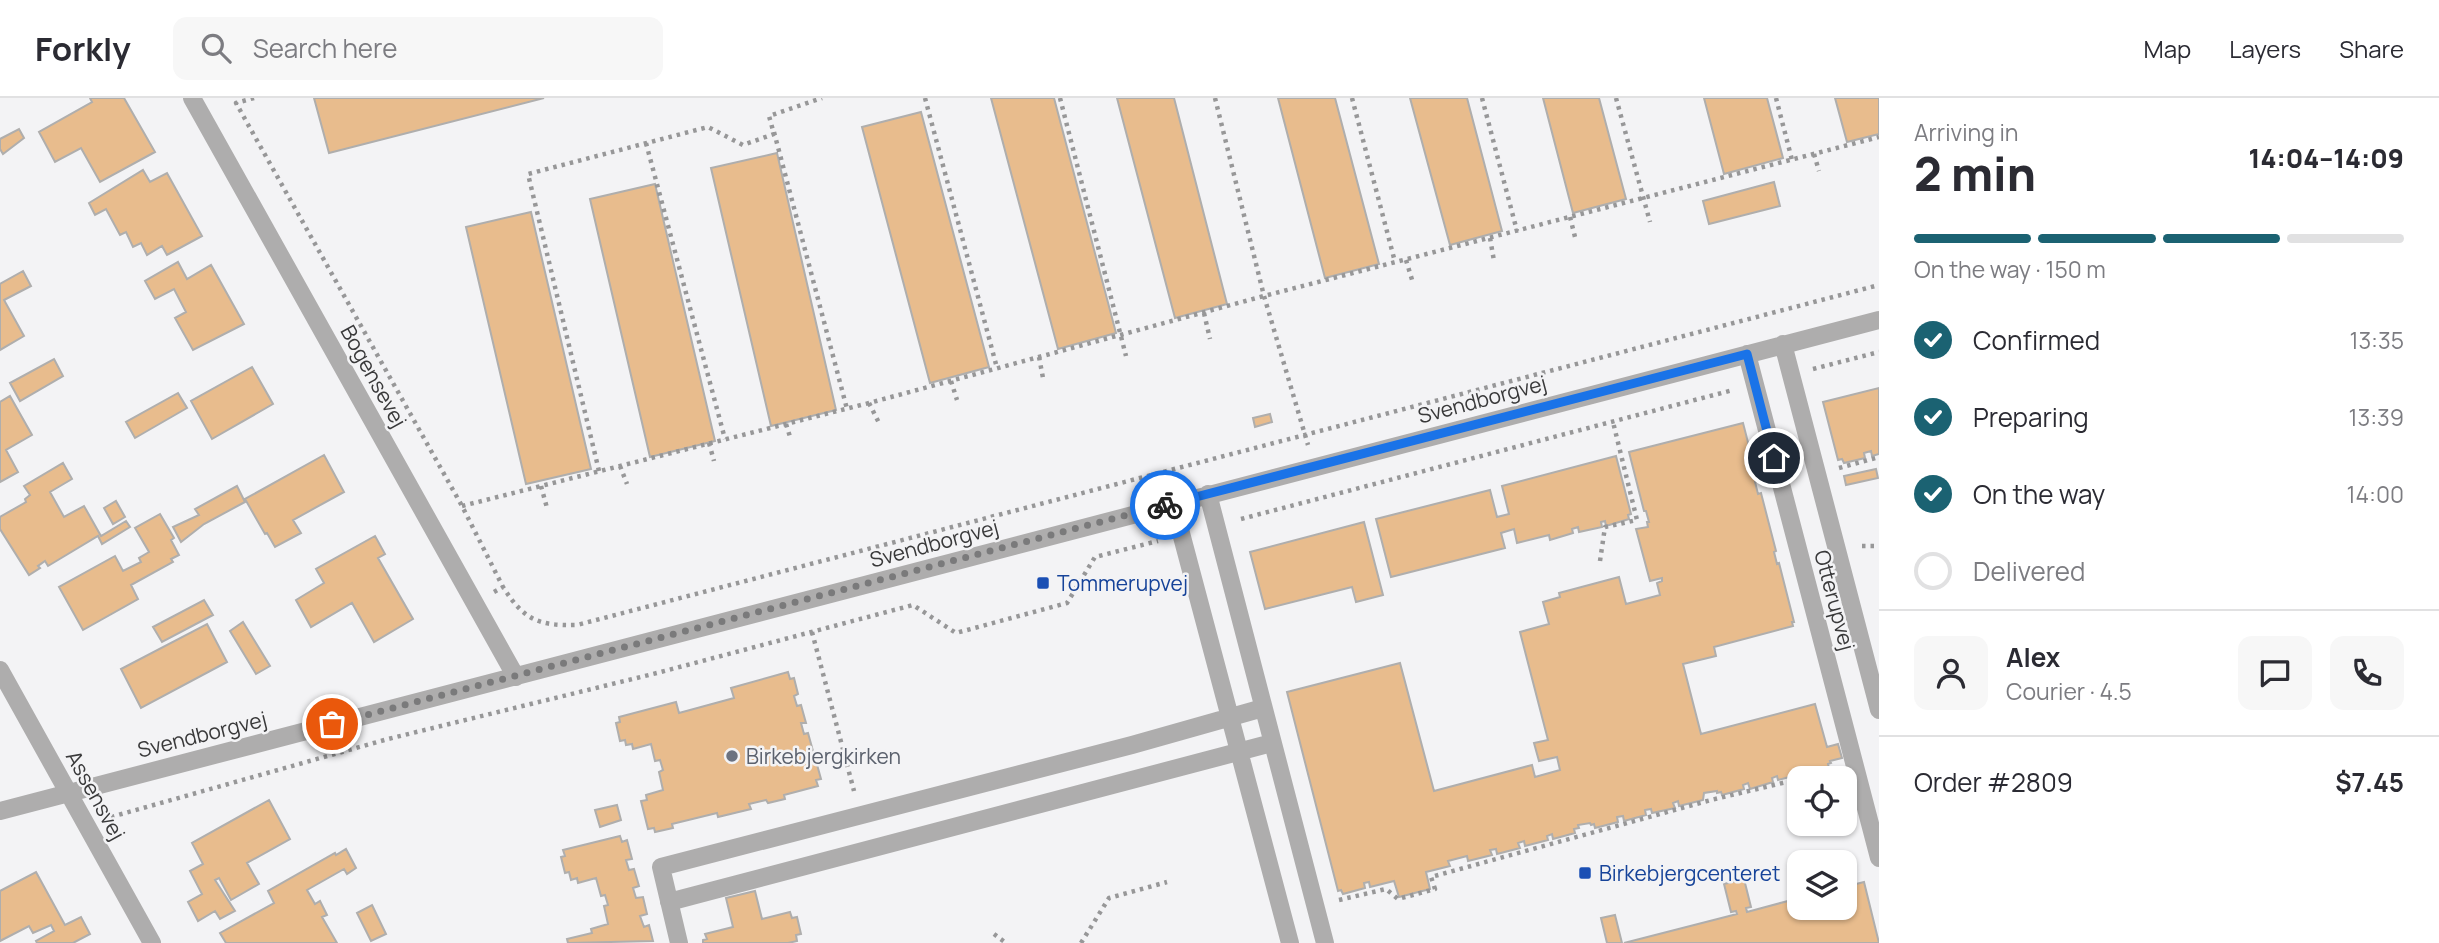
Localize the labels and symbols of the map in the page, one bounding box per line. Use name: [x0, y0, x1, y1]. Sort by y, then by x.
street label: Bogensevej: [334, 320, 414, 432]
street label: Svendborgvej: [1415, 368, 1549, 430]
pin: [1744, 428, 1804, 488]
courier: [1130, 470, 1200, 540]
street label: Svendborgvej: [867, 512, 1001, 574]
street label: Otterupvej: [1808, 547, 1862, 653]
place label: Tommerupvej: [1057, 569, 1188, 597]
marker: Tommerupvej: [1035, 575, 1051, 591]
pin: [302, 694, 362, 754]
street label: Svendborgvej: [134, 704, 270, 764]
place label: Birkebjergkirken: [746, 742, 901, 770]
street label: Assensvej: [60, 745, 132, 845]
marker: Birkebjergkirken: [724, 748, 740, 764]
place label: Birkebjergcenteret: [1599, 859, 1780, 887]
marker: Birkebjergcenteret: [1577, 865, 1593, 881]

